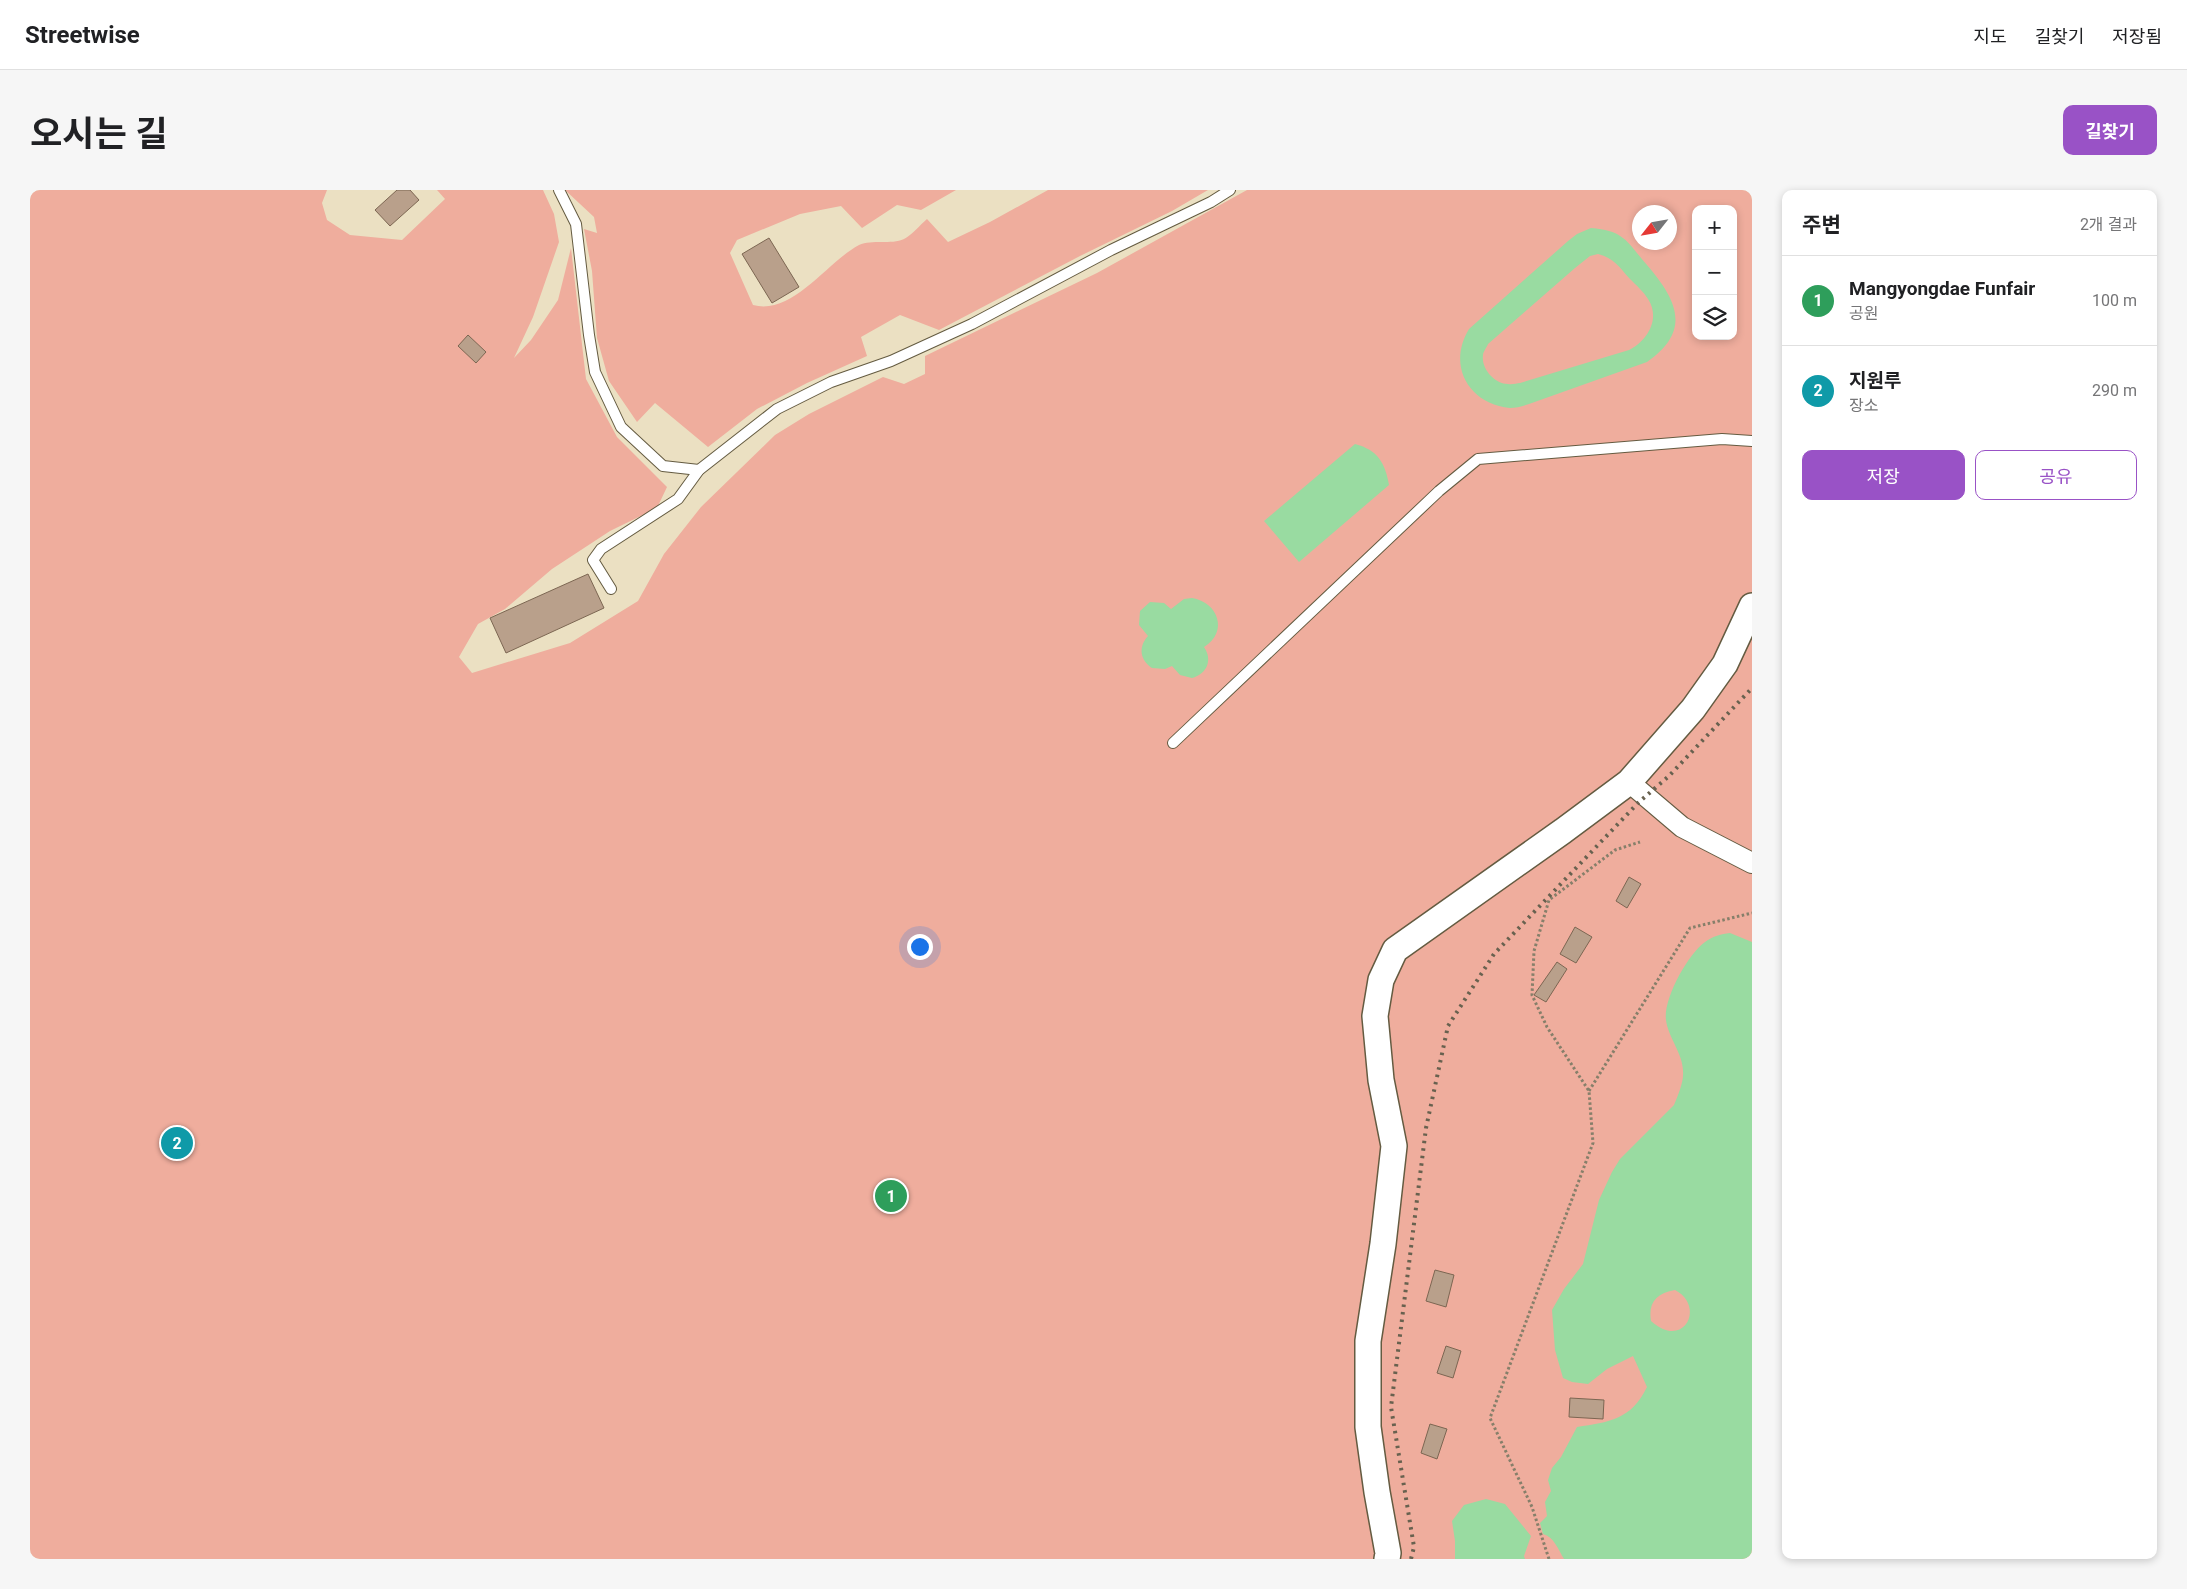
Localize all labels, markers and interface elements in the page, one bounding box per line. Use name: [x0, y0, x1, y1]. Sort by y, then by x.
text: Streetwise: [25, 21, 140, 49]
text: 지도: [1974, 26, 2007, 47]
text: 길찾기: [2035, 26, 2084, 47]
text: 저장됨: [2112, 26, 2162, 47]
button: 길찾기: [2063, 105, 2157, 155]
text: 오시는 길: [30, 114, 168, 155]
north arrow: [1632, 205, 1677, 250]
map controls: [1692, 205, 1737, 340]
button: +: [1692, 205, 1737, 250]
text: 주변: [1802, 213, 1841, 237]
text: 2개 결과: [2080, 215, 2137, 234]
button: −: [1692, 250, 1737, 295]
text: Mangyongdae Funfair: [1849, 277, 2035, 300]
text: 1: [1813, 291, 1823, 310]
text: 100 m: [2092, 291, 2137, 310]
button: layers: [1692, 295, 1737, 340]
text: 공원: [1849, 304, 1878, 323]
text: 지원루: [1849, 369, 1901, 392]
text: 2: [1813, 381, 1823, 400]
text: 290 m: [2092, 381, 2137, 400]
text: 장소: [1849, 396, 1878, 415]
button: 저장: [1802, 450, 1965, 500]
button: 공유: [1975, 450, 2137, 500]
your location: [907, 934, 933, 960]
pin: 2: [161, 1124, 193, 1162]
pin: 1: [875, 1177, 907, 1215]

